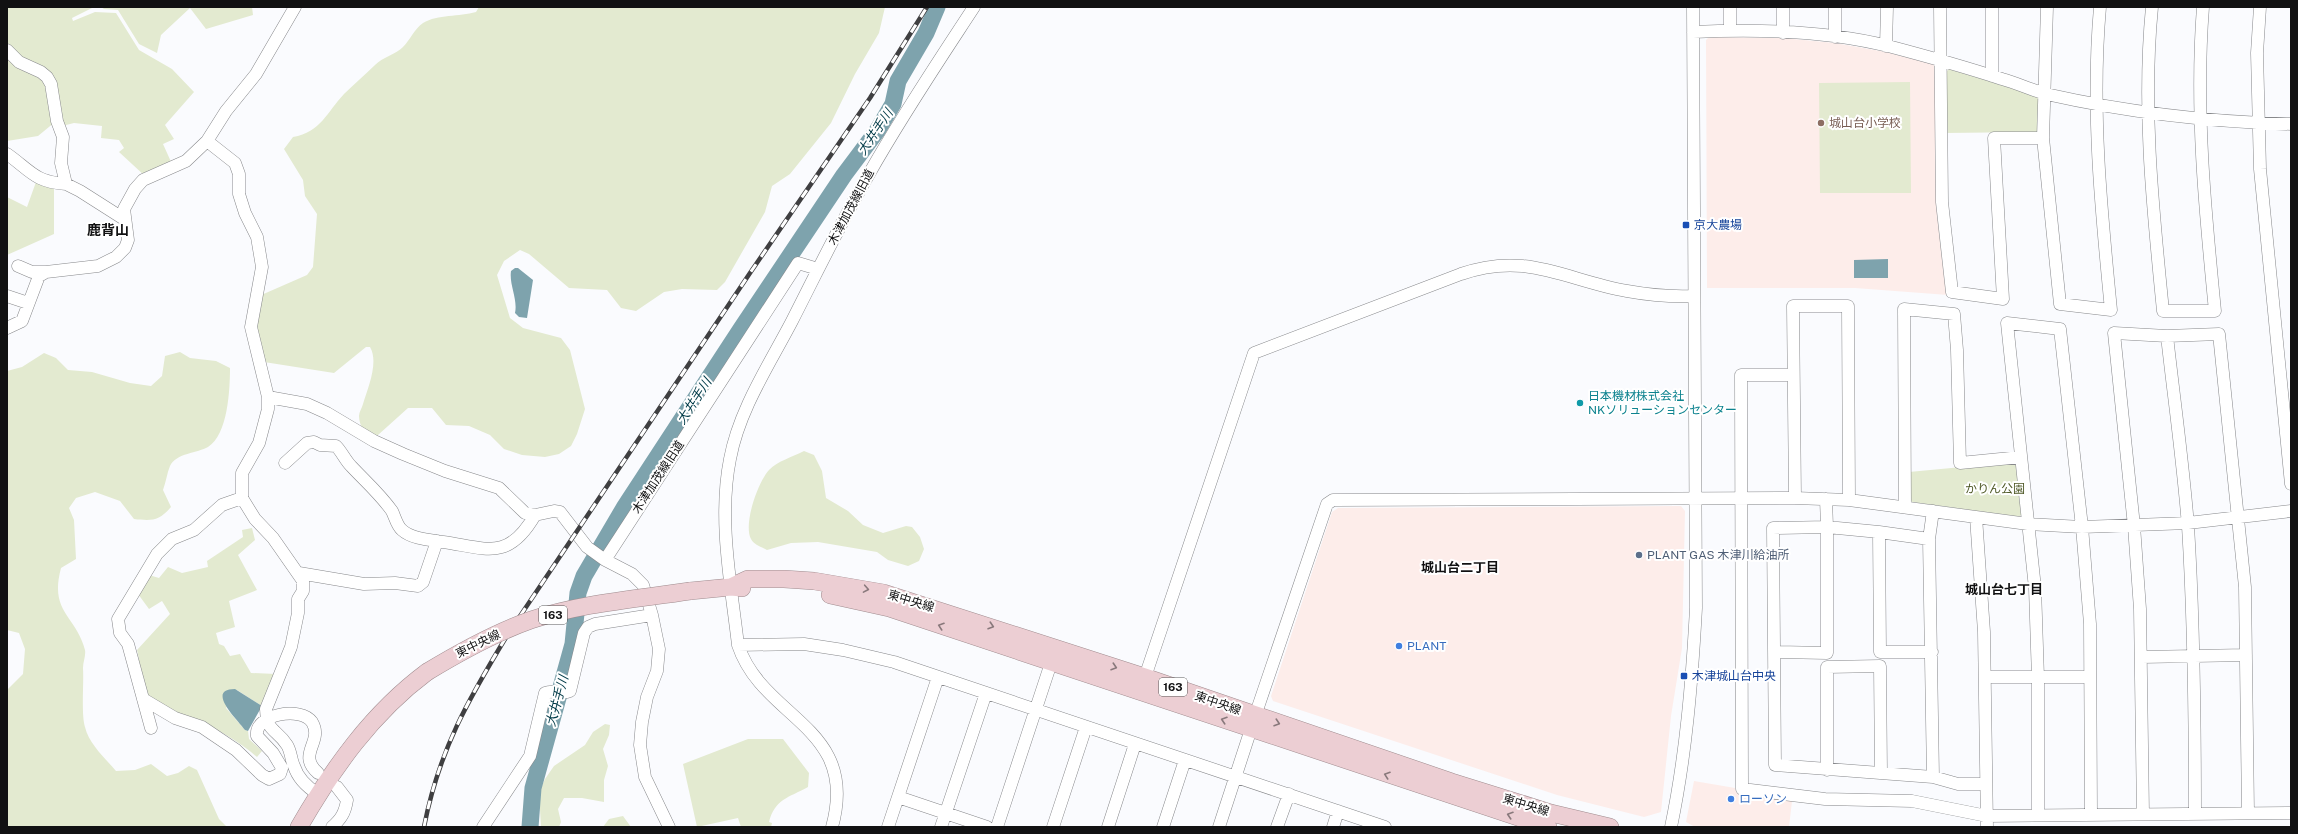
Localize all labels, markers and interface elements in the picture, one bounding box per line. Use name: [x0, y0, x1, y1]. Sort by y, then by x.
water label: 大井手川: [854, 105, 897, 158]
place label: 城山台小学校: [1829, 116, 1901, 130]
marker: 城山台小学校: [1816, 118, 1826, 128]
street label: 木津加茂線旧道: [825, 167, 877, 247]
place label: 京大農場: [1694, 218, 1742, 232]
marker: 京大農場: [1681, 220, 1691, 230]
district label: 鹿背山: [87, 222, 129, 238]
water label: 大井手川: [674, 373, 716, 427]
place label: 日本機材株式会社 NKソリューションセンター: [1588, 389, 1737, 417]
marker: 日本機材株式会社 NKソリューションセンター: [1575, 398, 1585, 408]
street label: 木津加茂線旧道: [629, 438, 687, 516]
park label: かりん公園: [1965, 482, 2025, 496]
place label: PLANT GAS 木津川給油所: [1647, 548, 1790, 562]
marker: PLANT GAS 木津川給油所: [1634, 550, 1644, 560]
district label: 城山台二丁目: [1421, 560, 1499, 575]
district label: 城山台七丁目: [1965, 582, 2043, 597]
one-way arrow: [863, 585, 869, 593]
street label: 東中央線: [886, 587, 936, 615]
road number: 163: [539, 606, 567, 624]
one-way arrow: [938, 622, 945, 630]
one-way arrow: [987, 622, 994, 630]
street label: 東中央線: [453, 627, 503, 661]
place label: PLANT: [1407, 639, 1446, 653]
marker: PLANT: [1394, 641, 1404, 651]
one-way arrow: [1110, 662, 1117, 671]
place label: 木津城山台中央: [1692, 669, 1776, 683]
marker: 木津城山台中央: [1679, 671, 1689, 681]
water label: 大井手川: [543, 672, 571, 728]
road number: 163: [1159, 678, 1187, 696]
street label: 東中央線: [1193, 689, 1243, 717]
one-way arrow: [1221, 716, 1228, 725]
one-way arrow: [1273, 718, 1280, 726]
one-way arrow: [1384, 771, 1391, 780]
street label: 東中央線: [1501, 791, 1551, 819]
place label: ローソン: [1739, 792, 1787, 806]
marker: ローソン: [1726, 794, 1736, 804]
one-way arrow: [1507, 812, 1514, 820]

